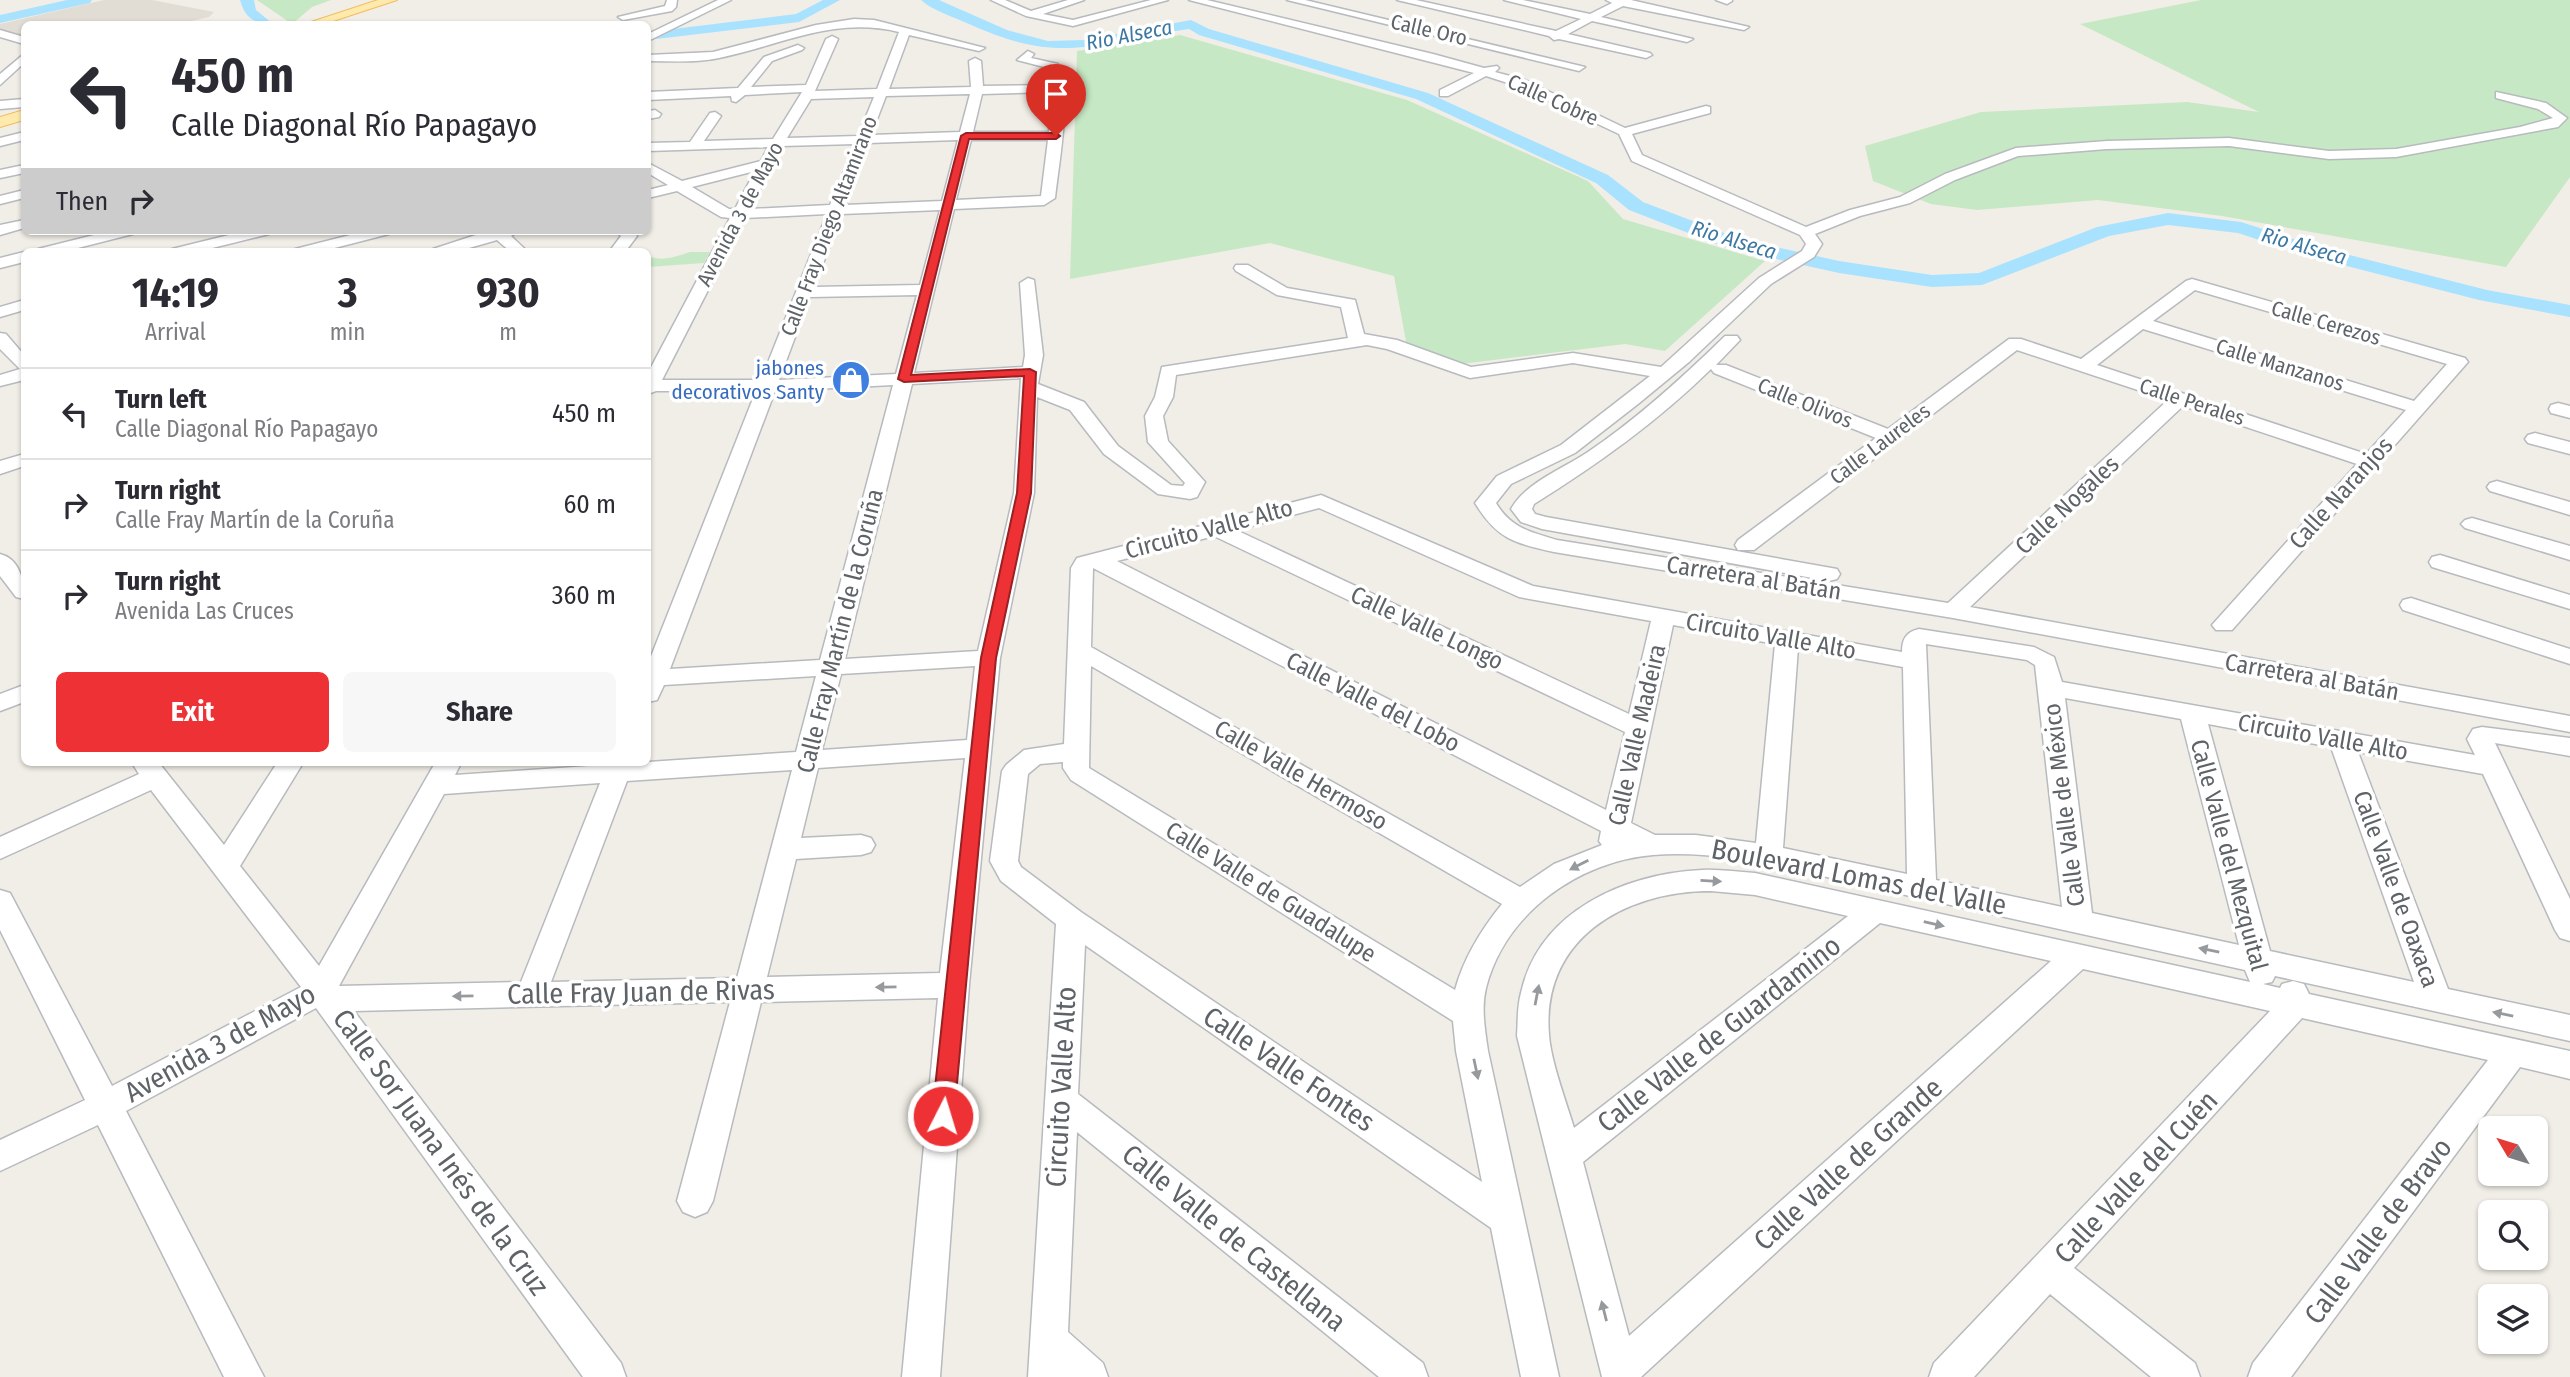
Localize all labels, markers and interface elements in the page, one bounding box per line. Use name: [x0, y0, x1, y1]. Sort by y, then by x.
street label: Calle Oro: [1388, 9, 1470, 51]
water label: Rio Alseca: [1084, 14, 1174, 56]
text: 450 m: [171, 46, 294, 105]
icon: left: [56, 49, 147, 140]
pin: [1026, 64, 1086, 136]
street label: Calle Cobre: [1504, 69, 1602, 131]
icon: arrive: [1037, 75, 1075, 113]
text: Calle Diagonal Río Papagayo: [171, 106, 537, 144]
street label: Calle Fray Diego Altamirano: [775, 112, 883, 340]
street label: Avenida 3 de Mayo: [691, 137, 789, 291]
icon: right: [122, 182, 160, 220]
text: Then: [56, 186, 108, 217]
water label: Rio Alseca: [1689, 215, 1779, 265]
water label: Rio Alseca: [2259, 221, 2349, 271]
text: 14:19: [132, 268, 219, 318]
text: 3: [338, 268, 358, 318]
text: 930: [476, 268, 540, 318]
street label: Calle Cerezos: [2268, 295, 2384, 351]
text: Arrival: [145, 318, 206, 346]
text: min: [330, 318, 365, 346]
text: m: [499, 318, 517, 346]
street label: Calle Manzanos: [2213, 333, 2347, 397]
place label: jabones decorativos Santy: [671, 355, 825, 405]
shop icon: jabones decorativos Santy: [830, 359, 872, 401]
street label: Calle Olivos: [1754, 372, 1856, 434]
street label: Calle Perales: [2136, 373, 2248, 431]
text: Turn left: [115, 384, 207, 415]
icon: left: [56, 395, 94, 433]
text: 450 m: [552, 398, 616, 429]
street label: Calle Laureles: [1825, 398, 1935, 490]
text: Calle Diagonal Río Papagayo: [115, 415, 378, 443]
street label: Calle Naranjos: [2283, 431, 2399, 555]
street label: Calle Nogales: [2009, 450, 2125, 560]
text: Turn right: [115, 475, 221, 506]
icon: right: [56, 486, 94, 524]
street label: Calle Fray Martín de la Coruña: [791, 486, 889, 776]
text: 60 m: [563, 489, 616, 520]
street label: Circuito Valle Alto: [1122, 493, 1296, 565]
text: Calle Fray Martín de la Coruña: [115, 506, 394, 534]
street label: Carretera al Batán: [1665, 550, 1843, 606]
text: Turn right: [115, 566, 221, 597]
icon: right: [56, 577, 94, 615]
text: 360 m: [552, 580, 616, 611]
street label: Calle Valle Longo: [1346, 580, 1508, 676]
text: Avenida Las Cruces: [115, 597, 294, 625]
street label: Circuito Valle Alto: [1684, 607, 1858, 665]
street label: Calle Valle Madeira: [1603, 642, 1671, 828]
street label: Calle Valle del Lobo: [1281, 646, 1465, 758]
street label: Carretera al Batán: [2223, 648, 2401, 706]
button: Exit: [56, 672, 329, 752]
button: Share: [343, 672, 616, 752]
street label: Calle Valle de México: [2038, 702, 2090, 908]
street label: Circuito Valle Alto: [2236, 708, 2410, 766]
street label: Calle Valle Hermoso: [1210, 714, 1392, 836]
street label: Calle Valle del Mezquital: [2185, 736, 2273, 974]
street label: Calle Valle de Oaxaca: [2347, 787, 2445, 991]
street label: Calle Valle de Guadalupe: [1161, 816, 1381, 968]
street label: Boulevard Lomas del Valle: [1709, 832, 2009, 922]
one-way arrow: [1569, 859, 1589, 870]
one-way arrow: [1700, 876, 1722, 887]
one-way arrow: [1923, 919, 1945, 930]
street label: Calle Valle de Guardamino: [1591, 929, 1847, 1139]
one-way arrow: [2198, 944, 2220, 955]
street label: Calle Fray Juan de Rivas: [507, 973, 775, 1011]
street label: Avenida 3 de Mayo: [119, 977, 321, 1109]
one-way arrow: [875, 981, 897, 993]
one-way arrow: [1532, 984, 1543, 1006]
street label: Circuito Valle Alto: [1039, 986, 1083, 1188]
one-way arrow: [452, 991, 474, 1002]
street label: Calle Valle Fontes: [1197, 1000, 1381, 1138]
street label: Calle Sor Juana Inés de la Cruz: [326, 1003, 556, 1301]
one-way arrow: [2492, 1008, 2514, 1019]
one-way arrow: [1470, 1058, 1481, 1080]
street label: Calle Valle de Grande: [1747, 1071, 1949, 1257]
position arrow: [906, 1079, 980, 1153]
street label: Calle Valle del Cuén: [2048, 1084, 2224, 1270]
north arrow: [2478, 1116, 2548, 1186]
map controls: [2478, 1116, 2548, 1354]
street label: Calle Valle de Bravo: [2297, 1132, 2459, 1330]
street label: Calle Valle de Castellana: [1115, 1138, 1353, 1338]
button: search: [2478, 1200, 2548, 1270]
button: layers: [2478, 1284, 2548, 1354]
one-way arrow: [1598, 1300, 1609, 1322]

